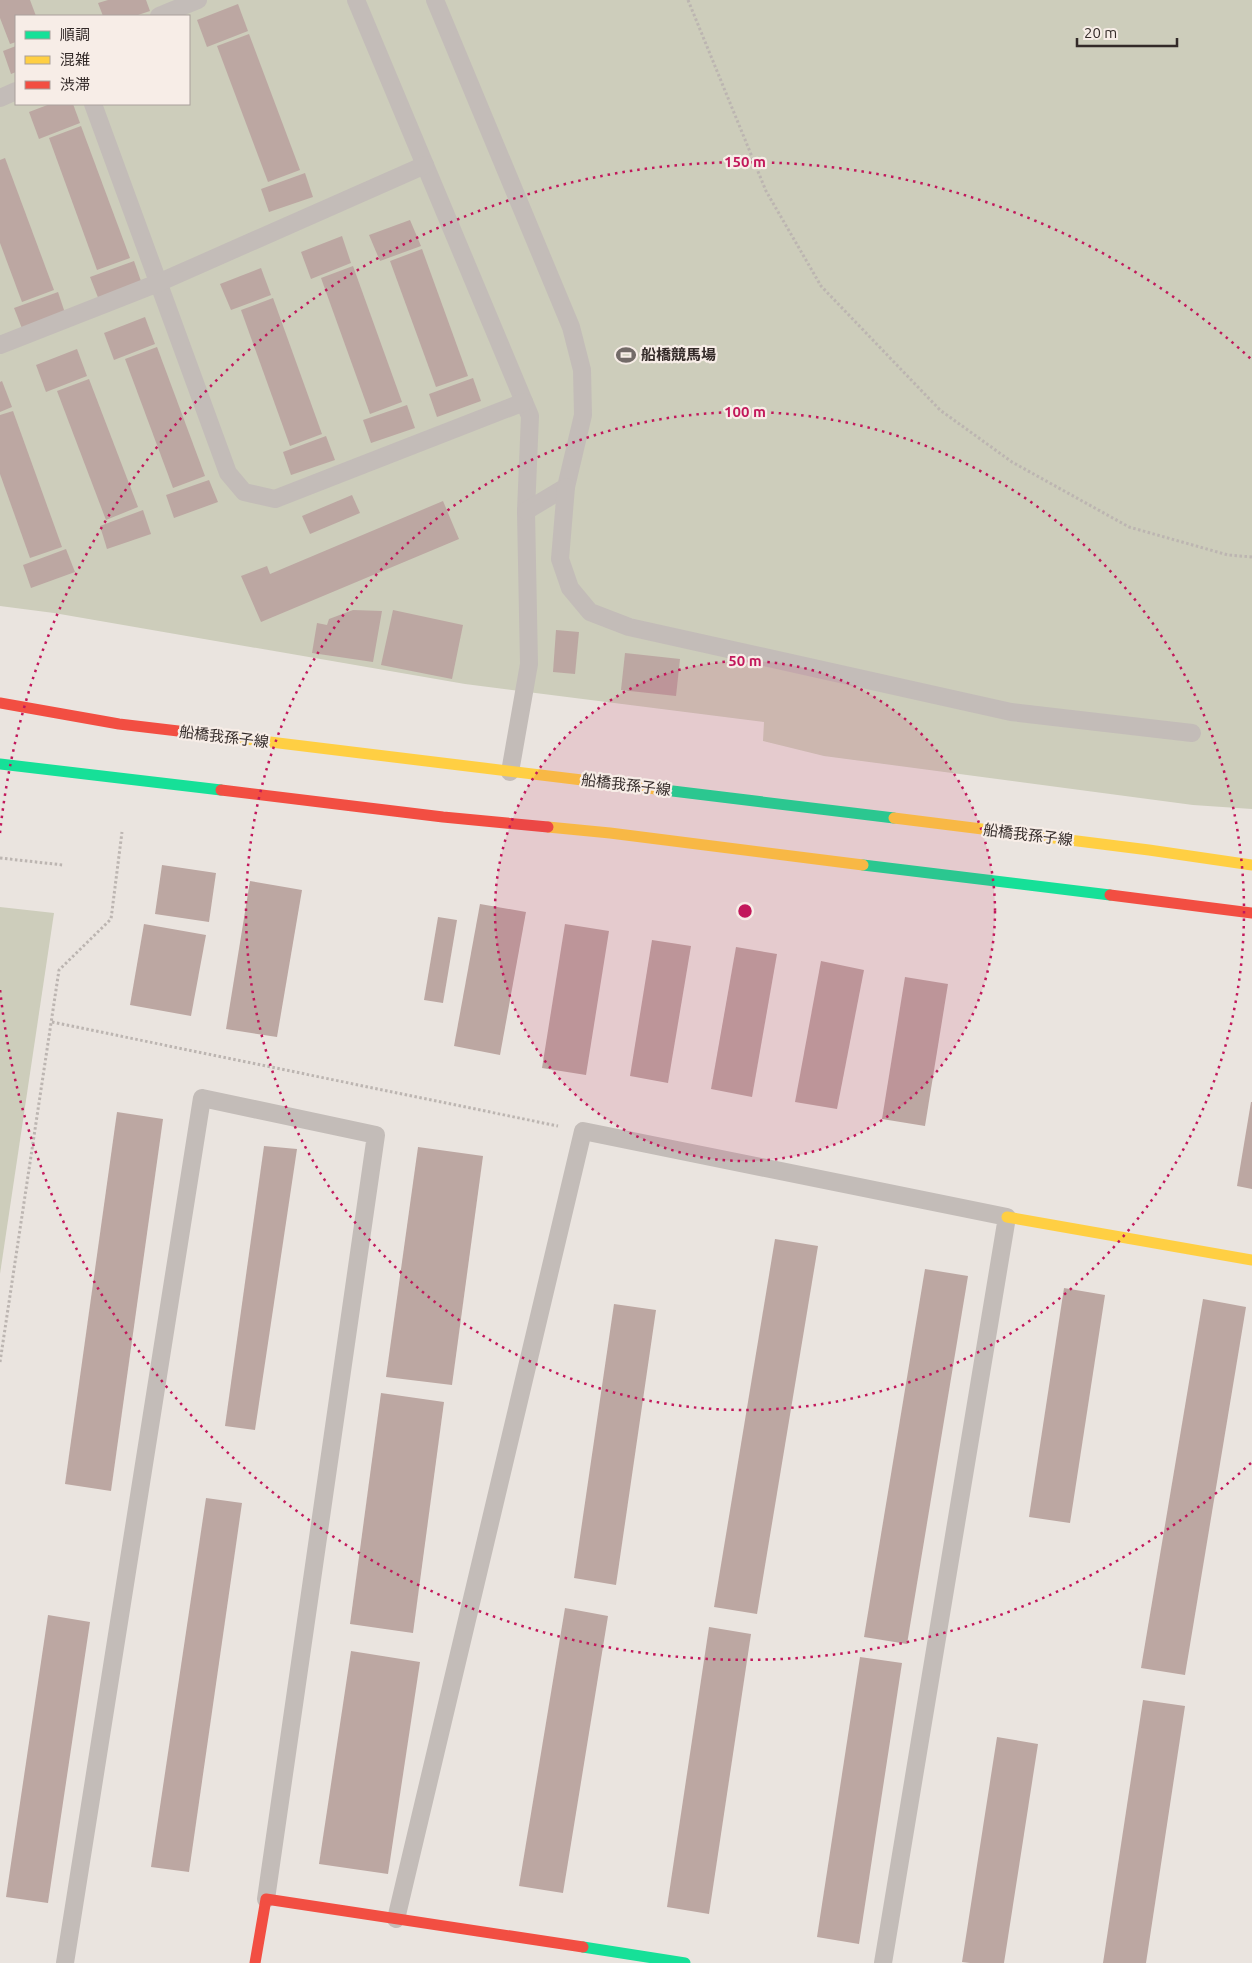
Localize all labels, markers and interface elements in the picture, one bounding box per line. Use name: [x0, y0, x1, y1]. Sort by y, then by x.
legend: [15, 15, 190, 105]
scale bar: [1077, 15, 1177, 47]
text: 20 m: [1084, 24, 1117, 41]
text: 順調: [60, 26, 90, 43]
text: 混雑: [60, 51, 90, 68]
text: 渋滞: [60, 76, 90, 93]
text: 150 m: [724, 153, 766, 170]
sports icon: 船橋競馬場: [615, 344, 637, 366]
place label: 船橋競馬場: [641, 346, 716, 363]
text: 100 m: [724, 403, 766, 420]
text: 50 m: [728, 652, 762, 669]
street label: 船橋我孫子線: [178, 723, 270, 750]
street label: 船橋我孫子線: [580, 771, 672, 798]
street label: 船橋我孫子線: [982, 821, 1074, 848]
centre of rings: [736, 902, 754, 920]

